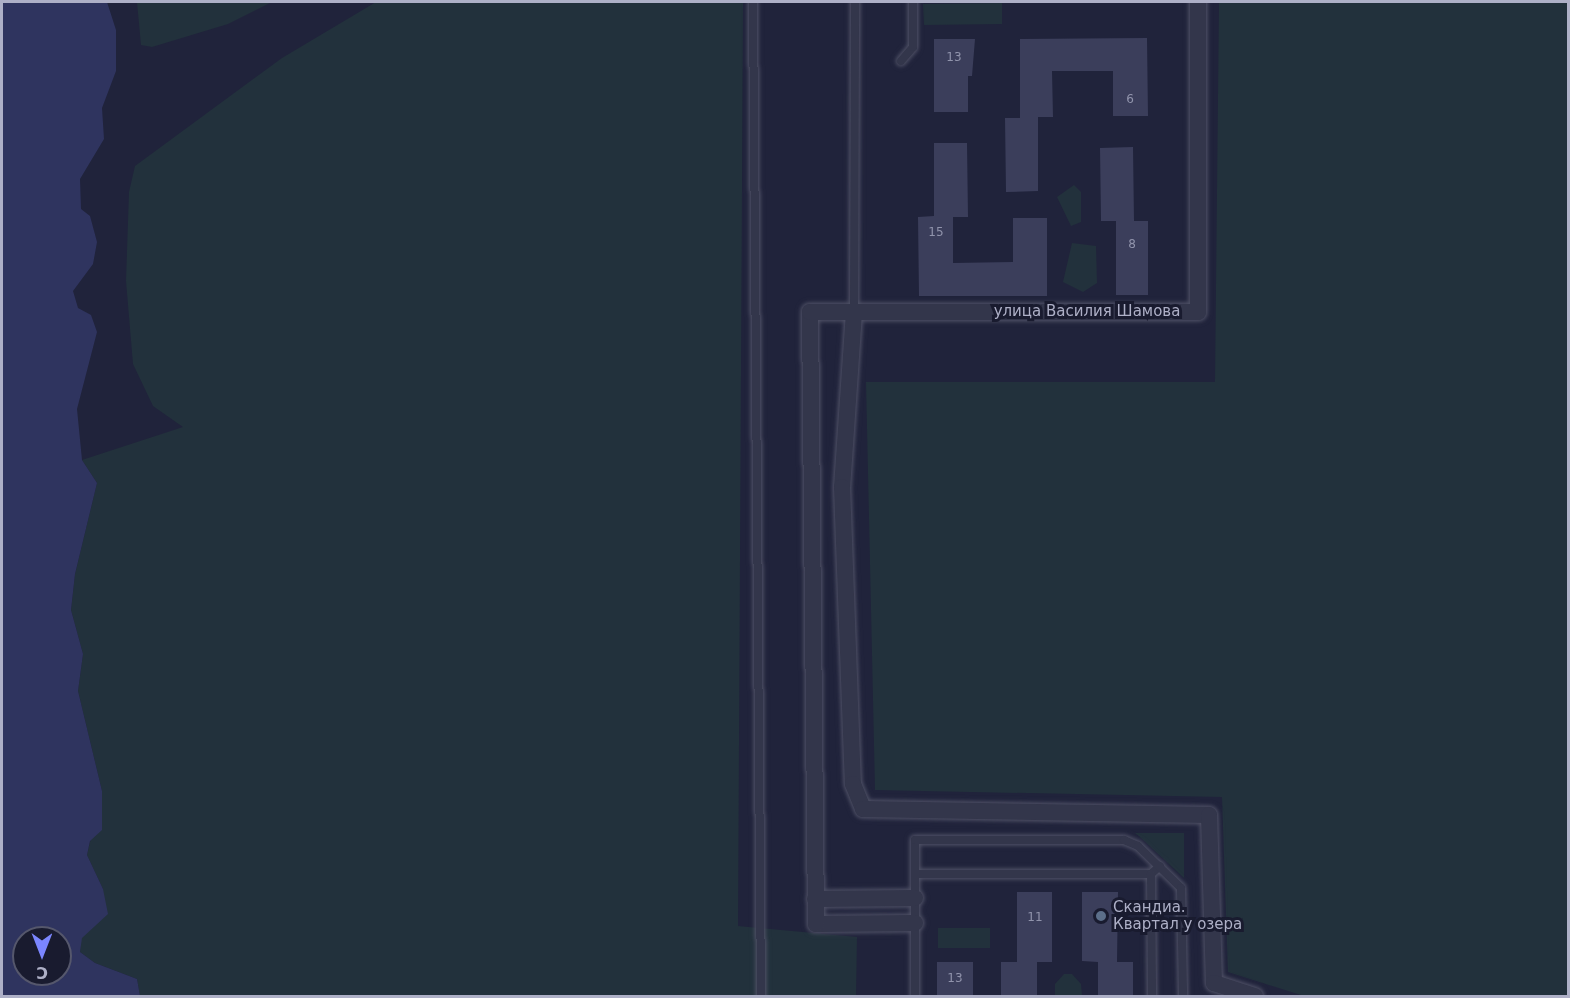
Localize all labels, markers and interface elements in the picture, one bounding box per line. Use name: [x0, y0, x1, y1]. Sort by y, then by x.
house number: 13: [946, 51, 962, 65]
house number: 6: [1126, 93, 1134, 107]
house number: 15: [928, 226, 944, 240]
house number: 8: [1128, 238, 1136, 252]
street label: улица Василия Шамова: [994, 303, 1180, 321]
place label: Скандиа. Квартал у озера: [1113, 898, 1242, 933]
marker: Скандиа. Квартал у озера: [1094, 909, 1108, 923]
house number: 11: [1027, 911, 1043, 925]
north arrow: [12, 926, 72, 986]
text: С: [36, 963, 48, 982]
house number: 13: [947, 972, 963, 986]

